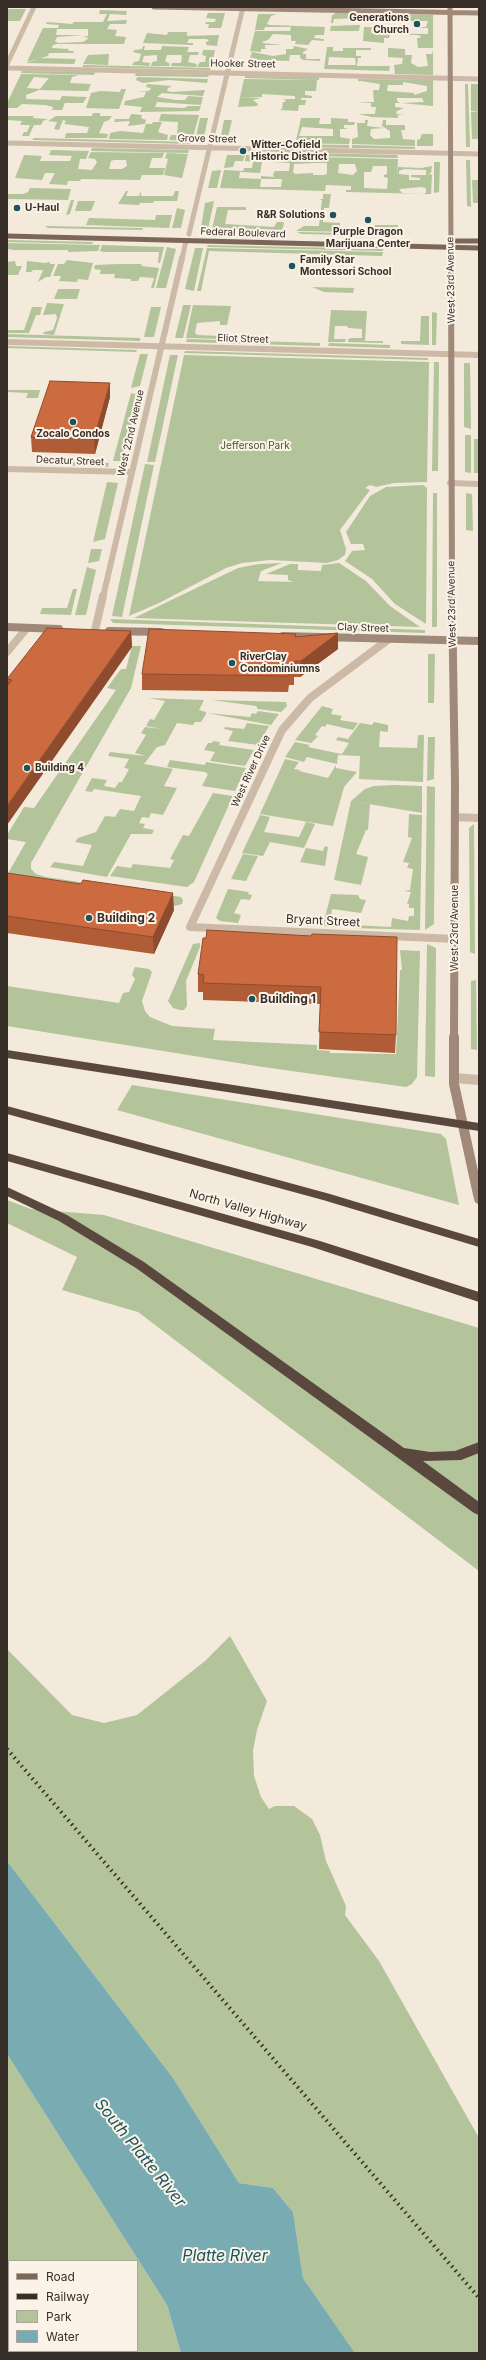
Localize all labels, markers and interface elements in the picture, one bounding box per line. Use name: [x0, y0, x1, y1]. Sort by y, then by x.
place label: Generations Church: [349, 12, 409, 36]
marker: Generations Church: [412, 19, 422, 29]
street label: Hooker Street: [210, 57, 276, 71]
street label: Grove Street: [177, 132, 237, 146]
place label: Witter-Cofield Historic District: [251, 139, 327, 162]
marker: Witter-Cofield Historic District: [238, 146, 248, 156]
place label: U-Haul: [25, 202, 59, 214]
marker: U-Haul: [12, 203, 22, 213]
place label: R&R Solutions: [257, 209, 325, 221]
marker: R&R Solutions: [328, 210, 338, 220]
marker: Purple Dragon Marijuana Center: [363, 215, 373, 225]
street label: Federal Boulevard: [200, 226, 286, 240]
place label: Purple Dragon Marijuana Center: [326, 226, 410, 250]
street label: West 23rd Avenue: [444, 237, 458, 323]
place label: Family Star Montessori School: [300, 254, 391, 278]
marker: Family Star Montessori School: [287, 261, 297, 271]
street label: Eliot Street: [217, 332, 269, 346]
street label: West 22nd Avenue: [115, 388, 147, 478]
marker: Zocalo Condos: [68, 417, 78, 427]
place label: Zocalo Condos: [36, 428, 110, 440]
park label: Jefferson Park: [220, 440, 290, 452]
street label: Decatur Street: [36, 454, 104, 468]
street label: West 23rd Avenue: [445, 561, 459, 647]
street label: Clay Street: [337, 621, 389, 635]
place label: RiverClay Condominiumns: [240, 651, 320, 674]
marker: RiverClay Condominiumns: [227, 658, 237, 668]
street label: West River Drive: [229, 733, 273, 809]
place label: Building 4: [35, 762, 84, 774]
marker: Building 4: [22, 763, 32, 773]
street label: West 23rd Avenue: [449, 885, 461, 971]
place label: Building 2: [97, 911, 155, 925]
street label: Bryant Street: [286, 912, 360, 930]
marker: Building 2: [84, 913, 94, 923]
place label: Building 1: [260, 992, 316, 1006]
marker: Building 1: [247, 994, 257, 1004]
street label: North Valley Highway: [187, 1186, 309, 1234]
water label: South Platte River: [90, 2095, 190, 2211]
water label: Platte River: [182, 2246, 268, 2266]
legend: [8, 2260, 138, 2352]
text: Road: [46, 2269, 75, 2284]
text: Railway: [46, 2289, 89, 2304]
text: Park: [46, 2309, 72, 2324]
text: Water: [46, 2329, 79, 2344]

